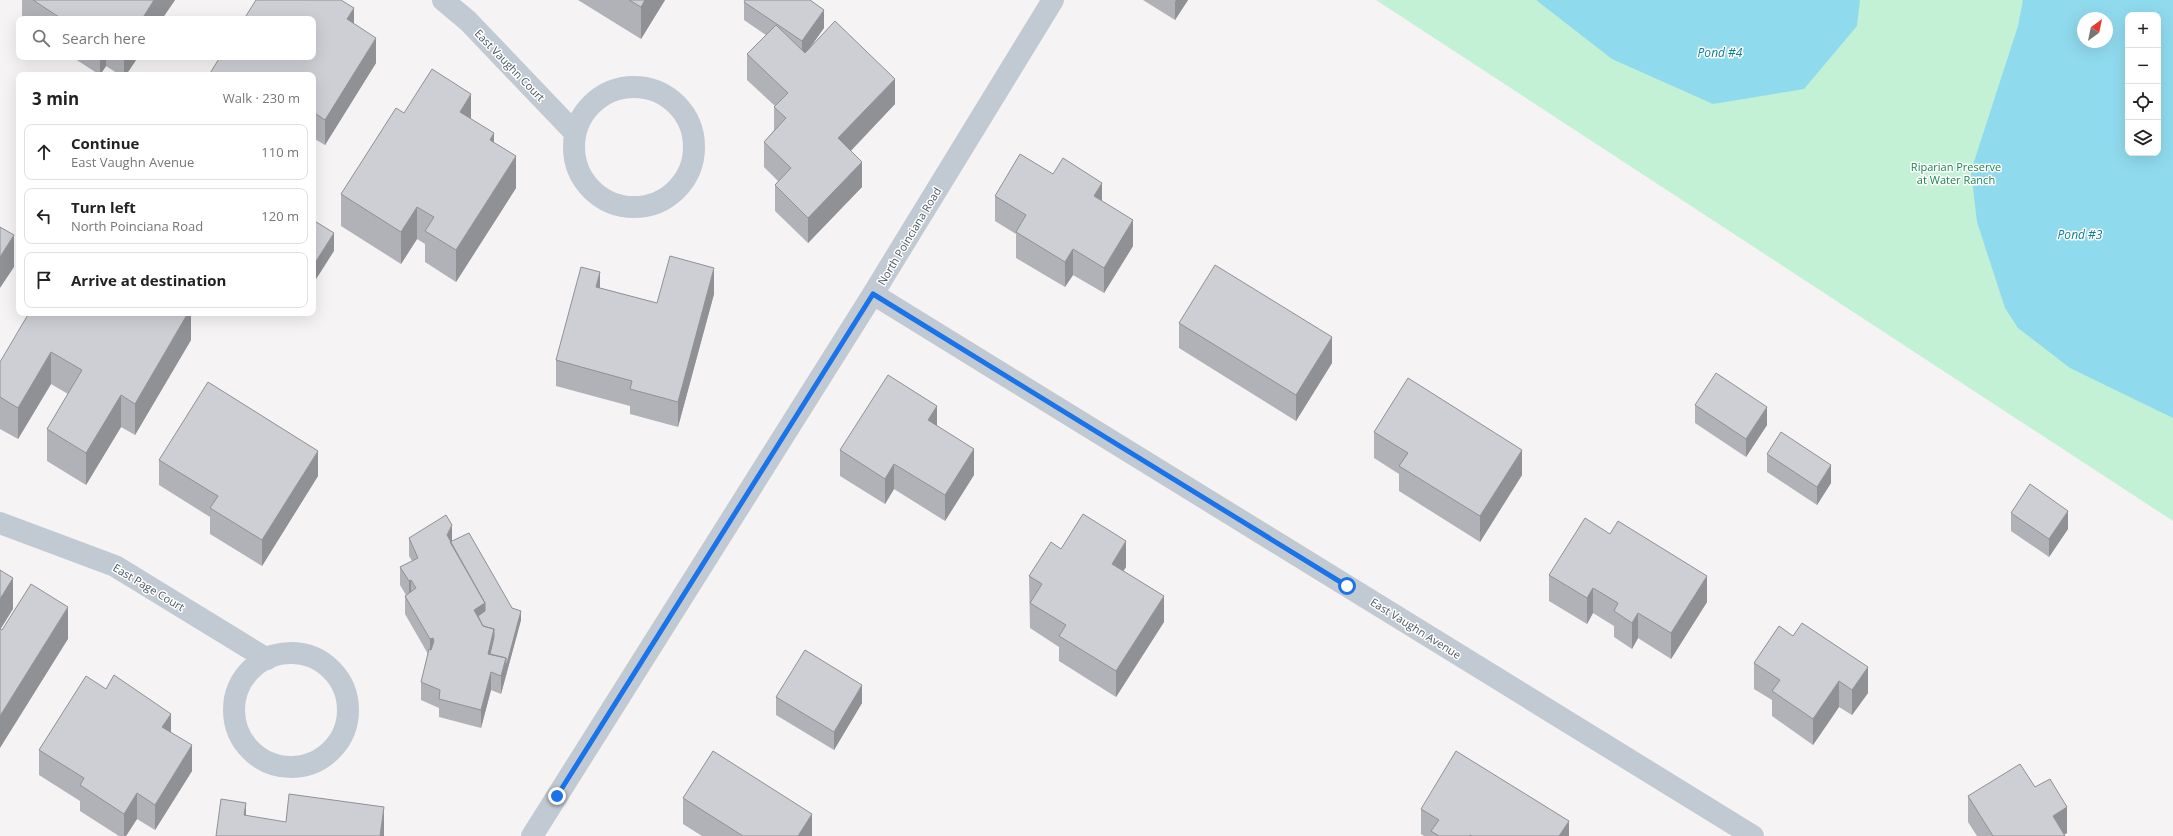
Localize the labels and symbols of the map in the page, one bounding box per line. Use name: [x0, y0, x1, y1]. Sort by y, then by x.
north arrow: [2077, 12, 2113, 48]
street label: East Vaughn Court: [472, 26, 548, 104]
water label: Pond #4: [1698, 44, 1743, 61]
park label: Riparian Preserve at Water Ranch: [1911, 159, 2001, 187]
street label: North Poinciana Road: [874, 184, 944, 288]
water label: Pond #3: [2058, 226, 2103, 243]
street label: East Page Court: [111, 560, 188, 614]
route start: [1338, 577, 1356, 595]
street label: East Vaughn Avenue: [1368, 594, 1464, 662]
route end: [548, 787, 566, 805]

